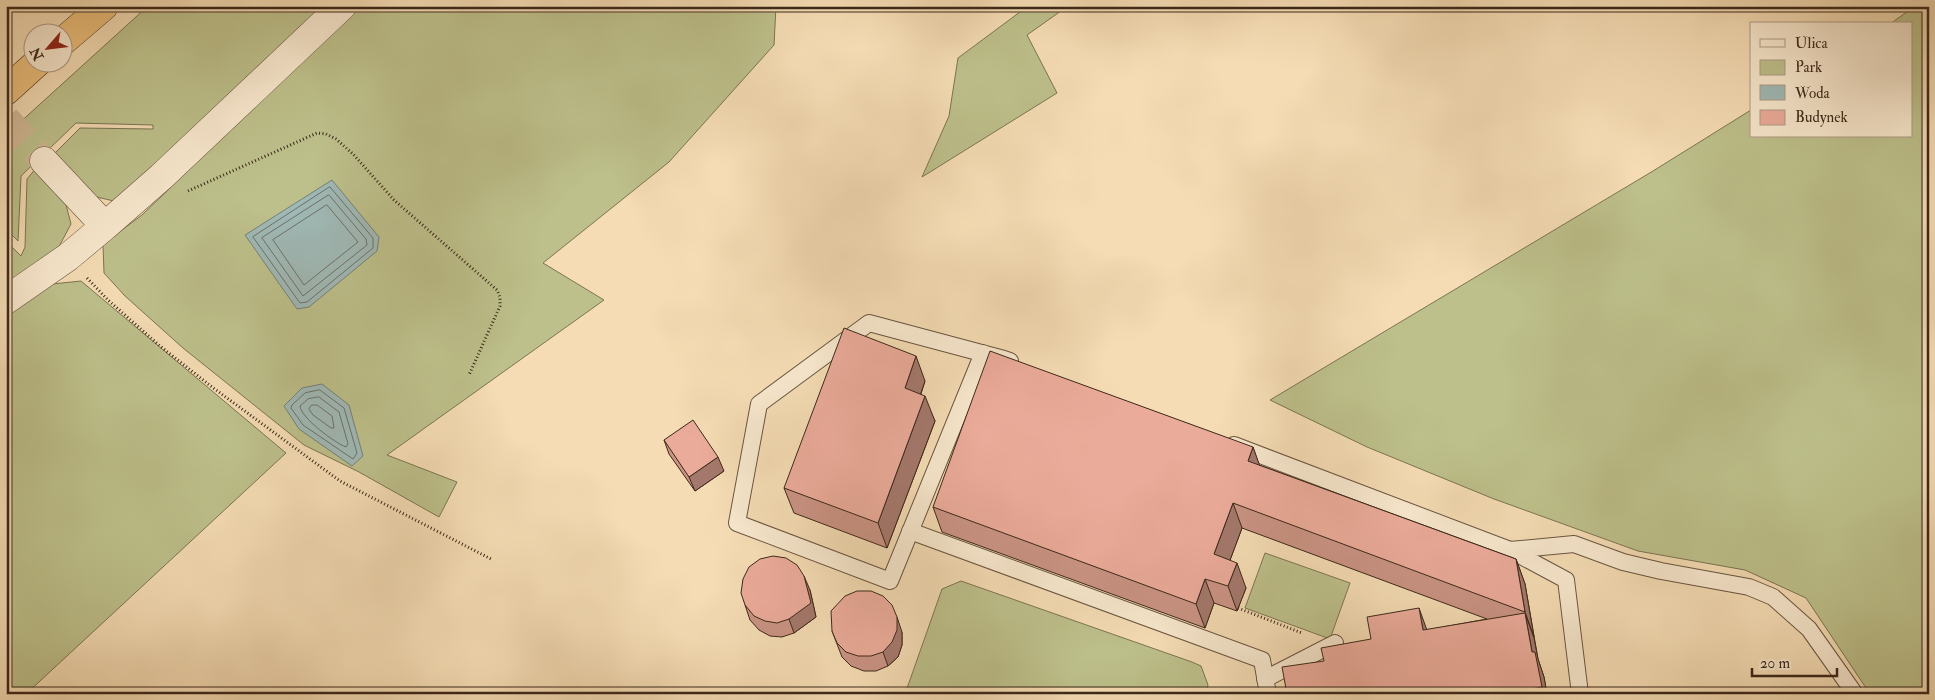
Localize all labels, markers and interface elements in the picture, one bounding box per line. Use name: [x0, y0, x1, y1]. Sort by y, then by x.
north arrow: [22, 22, 72, 72]
legend: [1750, 22, 1912, 138]
text: Ulica: [1795, 34, 1828, 53]
text: N: [26, 44, 48, 64]
text: Park: [1795, 58, 1822, 77]
text: Woda: [1794, 84, 1831, 103]
text: Budynek: [1795, 108, 1848, 127]
scale bar: [1752, 645, 1838, 677]
text: 20 m: [1760, 654, 1790, 673]

